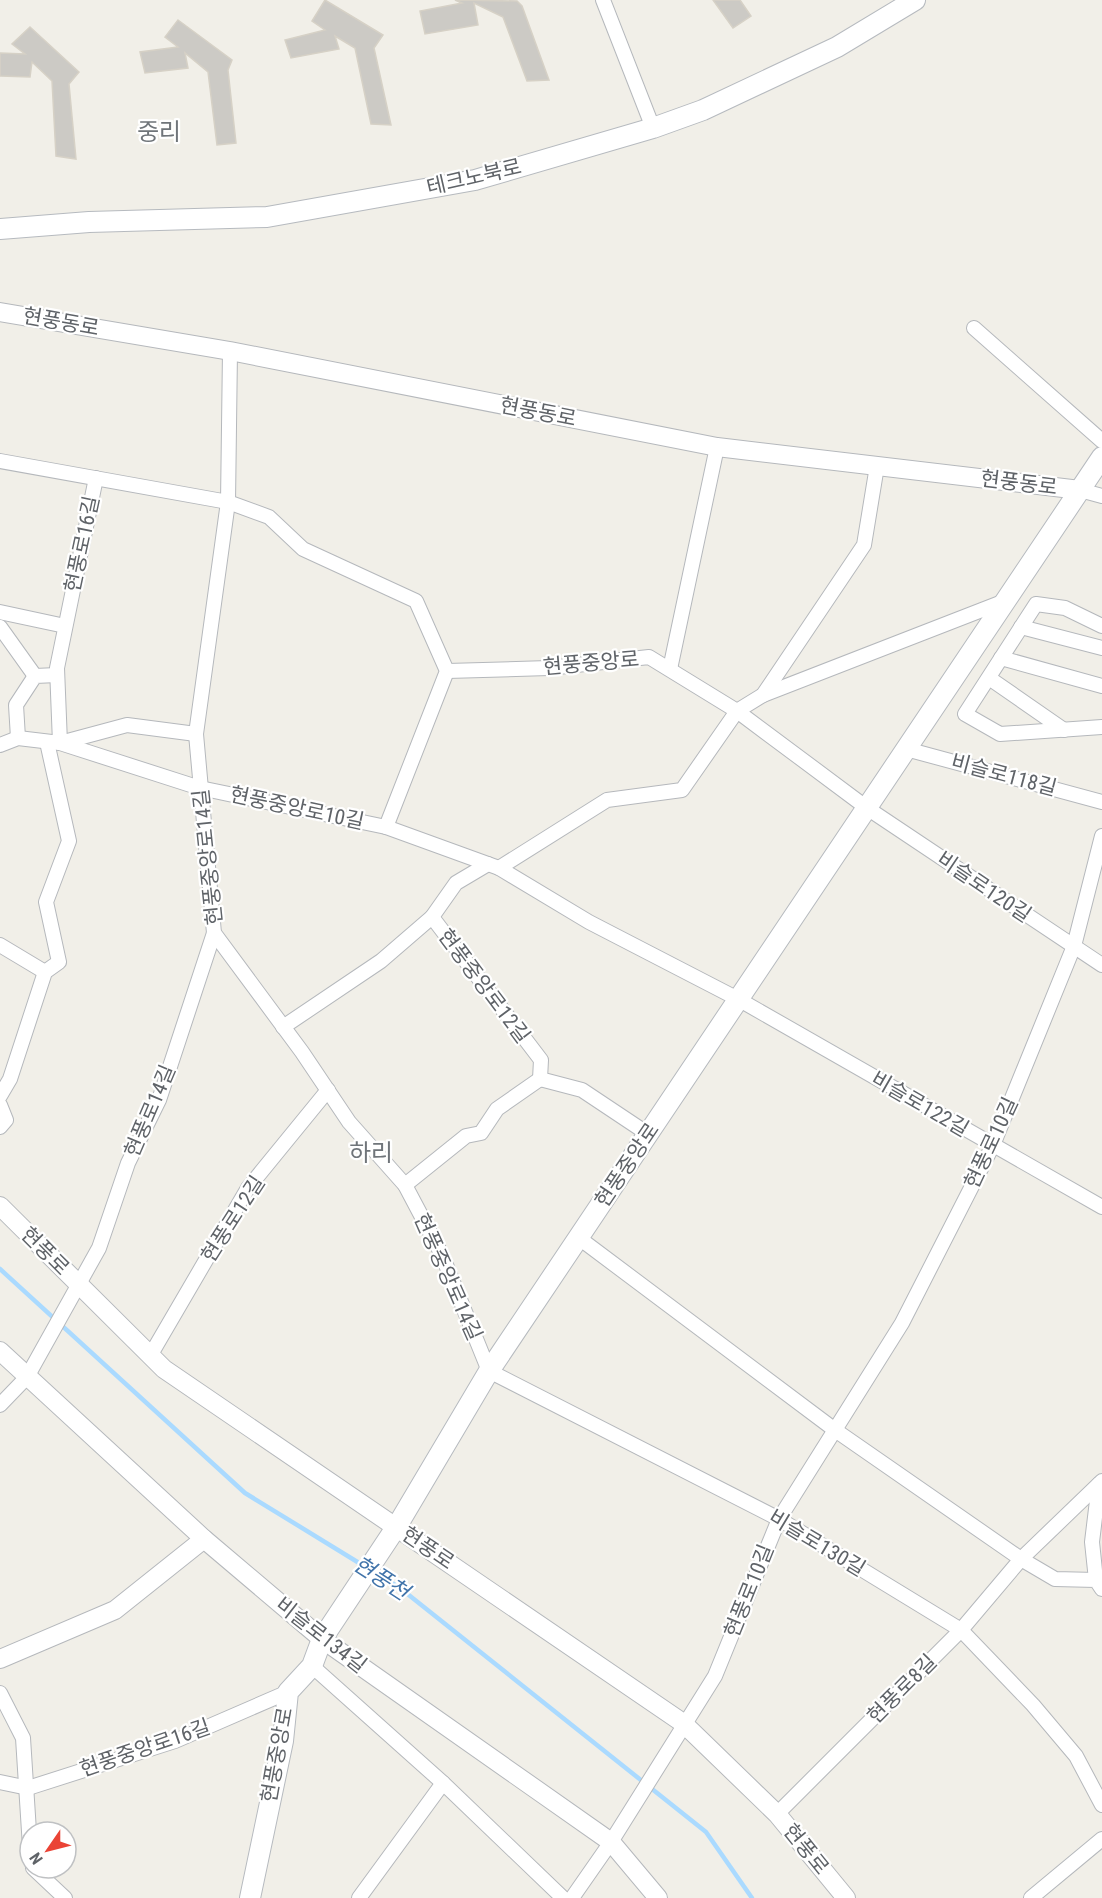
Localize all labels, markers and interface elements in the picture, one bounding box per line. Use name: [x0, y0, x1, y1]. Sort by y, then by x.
district label: 중리: [137, 118, 181, 146]
street label: 테크노북로: [424, 154, 524, 200]
street label: 현풍동로: [21, 303, 101, 341]
street label: 현풍동로: [498, 393, 578, 431]
street label: 현풍동로: [979, 466, 1059, 500]
street label: 현풍로16길: [60, 494, 104, 594]
street label: 현풍중앙로: [542, 647, 640, 679]
street label: 비슬로118길: [949, 749, 1059, 801]
street label: 현풍중앙로10길: [228, 782, 366, 834]
street label: 현풍중앙로14길: [189, 788, 227, 926]
street label: 비슬로120길: [932, 847, 1036, 927]
street label: 현풍중앙로12길: [433, 924, 535, 1048]
street label: 현풍로14길: [120, 1061, 180, 1161]
street label: 비슬로122길: [867, 1067, 973, 1141]
street label: 현풍로10길: [959, 1094, 1023, 1192]
street label: 현풍중앙로: [590, 1118, 664, 1212]
district label: 하리: [349, 1139, 393, 1167]
street label: 현풍로12길: [196, 1171, 270, 1267]
street label: 현풍중앙로14길: [409, 1210, 487, 1344]
street label: 현풍로: [16, 1222, 74, 1280]
street label: 비슬로130길: [764, 1505, 870, 1581]
street label: 현풍로: [397, 1522, 459, 1574]
street label: 현풍로10길: [720, 1541, 778, 1641]
water label: 현풍천: [349, 1551, 416, 1607]
street label: 비슬로134길: [271, 1592, 371, 1678]
street label: 현풍로8길: [863, 1650, 941, 1728]
street label: 현풍중앙로: [257, 1705, 297, 1805]
street label: 현풍중앙로16길: [76, 1714, 214, 1782]
street label: 현풍로: [778, 1819, 834, 1879]
north arrow: [18, 1820, 78, 1880]
text: N: [26, 1849, 47, 1868]

